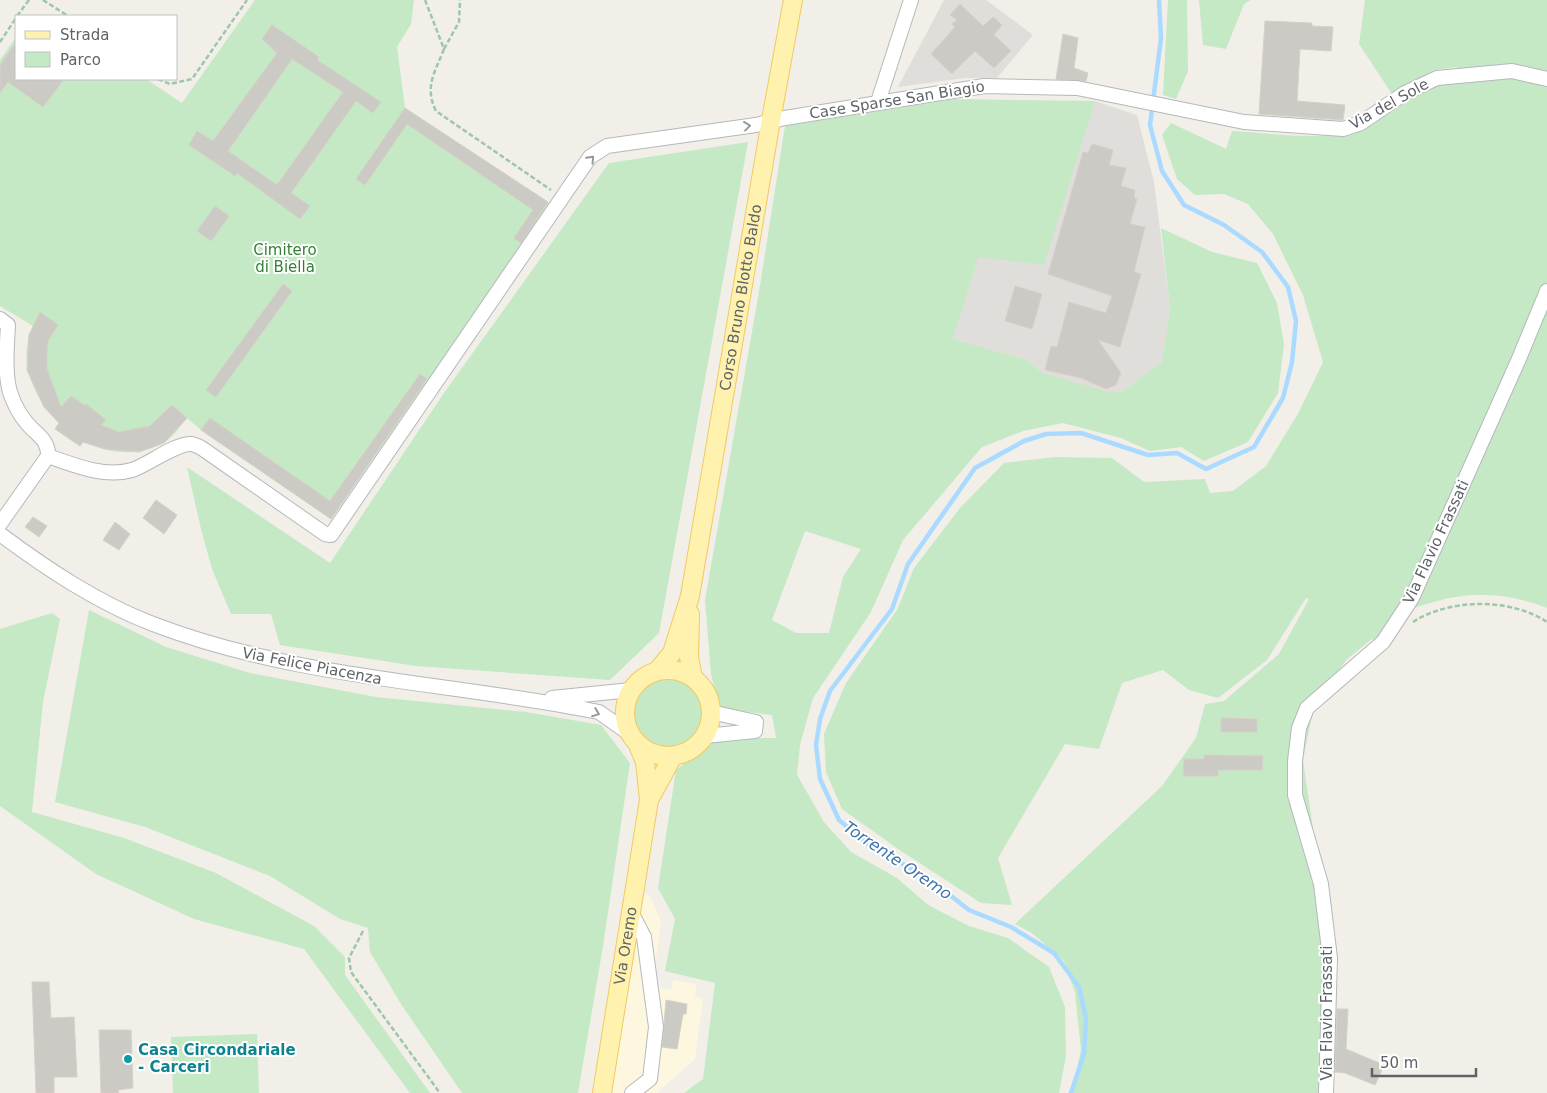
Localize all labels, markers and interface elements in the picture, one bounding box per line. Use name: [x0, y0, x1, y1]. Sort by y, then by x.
legend: [15, 15, 178, 80]
text: Strada: [60, 26, 109, 44]
text: Parco: [60, 51, 101, 69]
street label: Via del Sole: [1346, 75, 1432, 133]
street label: Case Sparse San Biagio: [808, 77, 986, 123]
one-way arrow: [743, 121, 751, 132]
one-way arrow: [585, 156, 594, 165]
street label: Corso Bruno Blotto Baldo: [716, 203, 766, 392]
park label: Cimitero di Biella: [253, 241, 317, 276]
street label: Via Flavio Frassati: [1399, 477, 1473, 607]
street label: Via Felice Piacenza: [241, 644, 383, 688]
one-way arrow: [591, 707, 600, 717]
water label: Torrente Oremo: [840, 817, 956, 904]
street label: Via Oremo: [610, 906, 641, 986]
street label: Via Flavio Frassati: [1318, 946, 1336, 1080]
place label: Casa Circondariale - Carceri: [138, 1041, 296, 1076]
scale bar: [1372, 1046, 1476, 1078]
marker: Casa Circondariale - Carceri: [122, 1053, 134, 1065]
text: 50 m: [1380, 1054, 1418, 1072]

